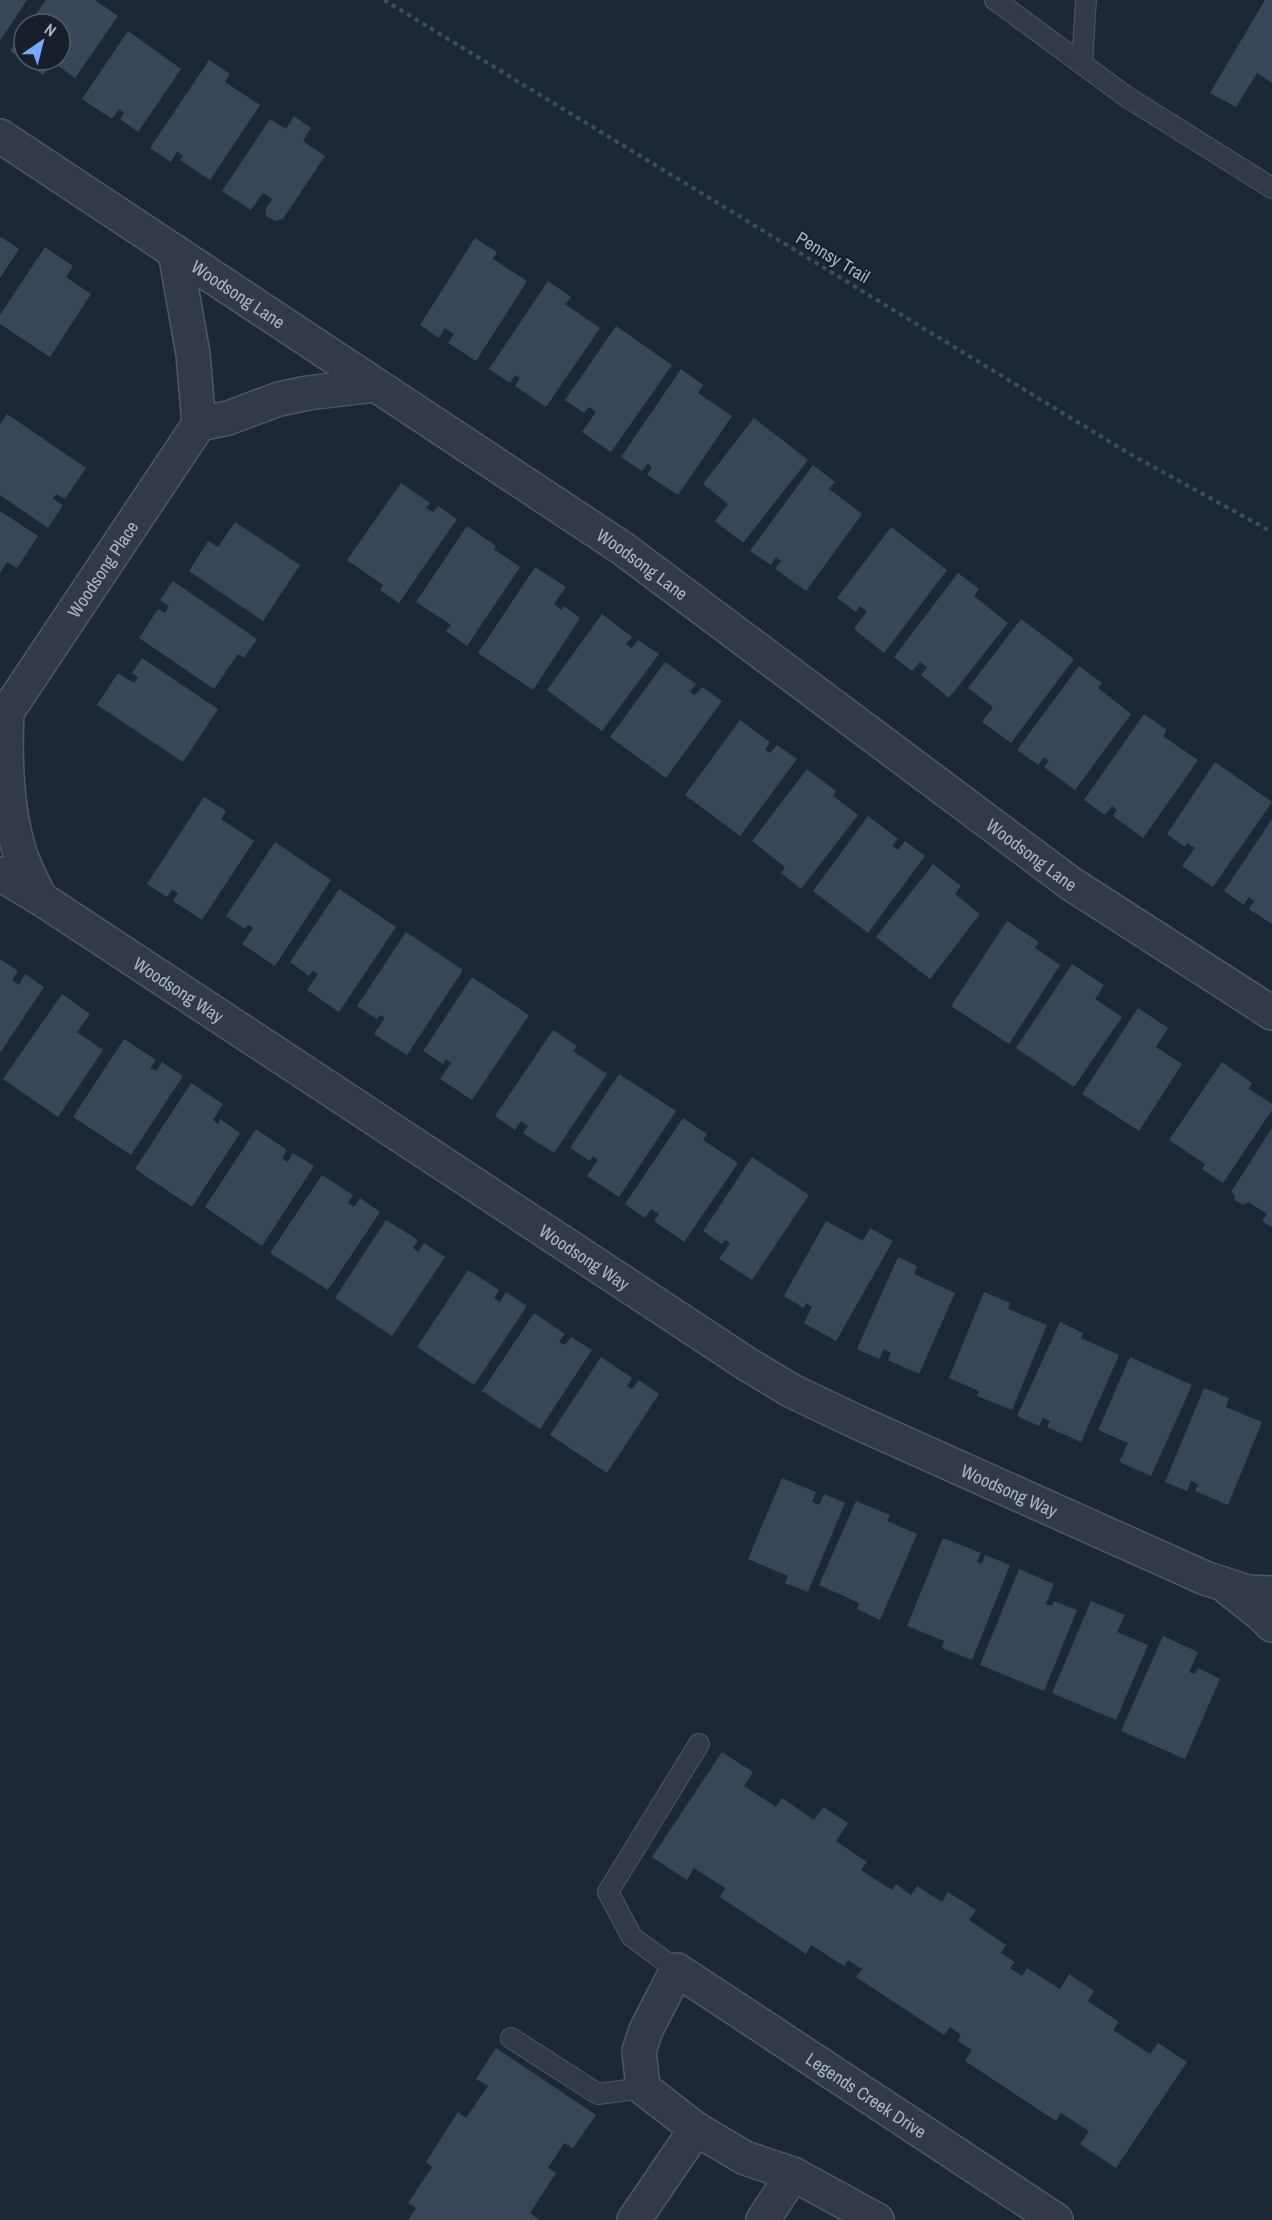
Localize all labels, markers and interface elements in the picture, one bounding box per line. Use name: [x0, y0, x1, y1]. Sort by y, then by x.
north arrow: [12, 12, 72, 72]
text: N: [40, 18, 61, 41]
street label: Pennsy Trail: [791, 225, 875, 289]
street label: Woodsong Lane: [187, 254, 290, 334]
street label: Woodsong Place: [61, 516, 144, 622]
street label: Woodsong Lane: [592, 522, 693, 606]
street label: Woodsong Lane: [981, 812, 1082, 897]
street label: Woodsong Way: [129, 951, 229, 1029]
street label: Woodsong Way: [535, 1218, 635, 1296]
street label: Woodsong Way: [957, 1458, 1062, 1523]
street label: Legends Creek Drive: [801, 2046, 931, 2144]

